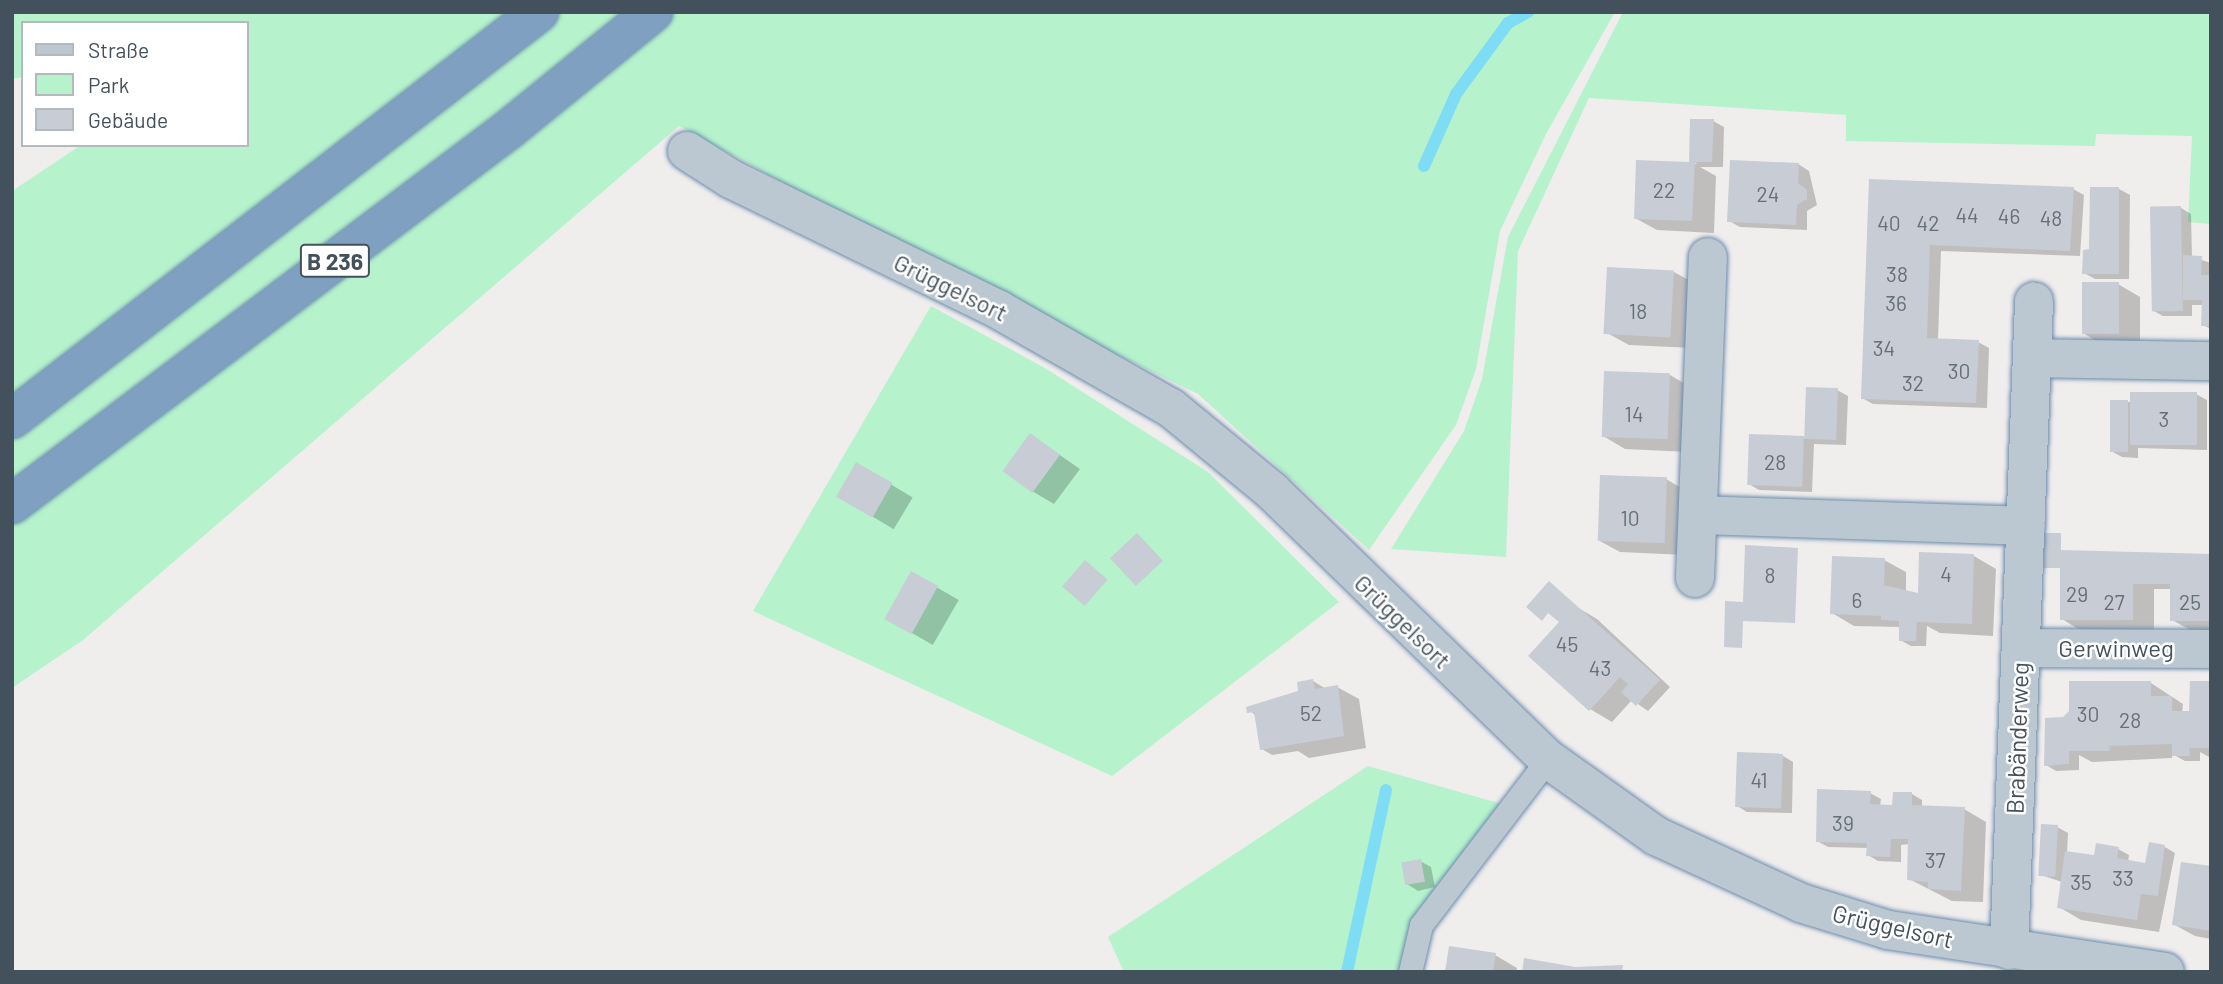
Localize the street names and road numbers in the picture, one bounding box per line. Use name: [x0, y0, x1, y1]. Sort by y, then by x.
road number: B 236: [298, 242, 372, 280]
street label: Grüggelsort: [889, 247, 1013, 327]
street label: Grüggelsort: [1349, 568, 1457, 674]
street label: Gerwinweg: [2058, 634, 2174, 662]
street label: Brabänderweg: [2000, 662, 2034, 814]
street label: Grüggelsort: [1830, 898, 1956, 954]

